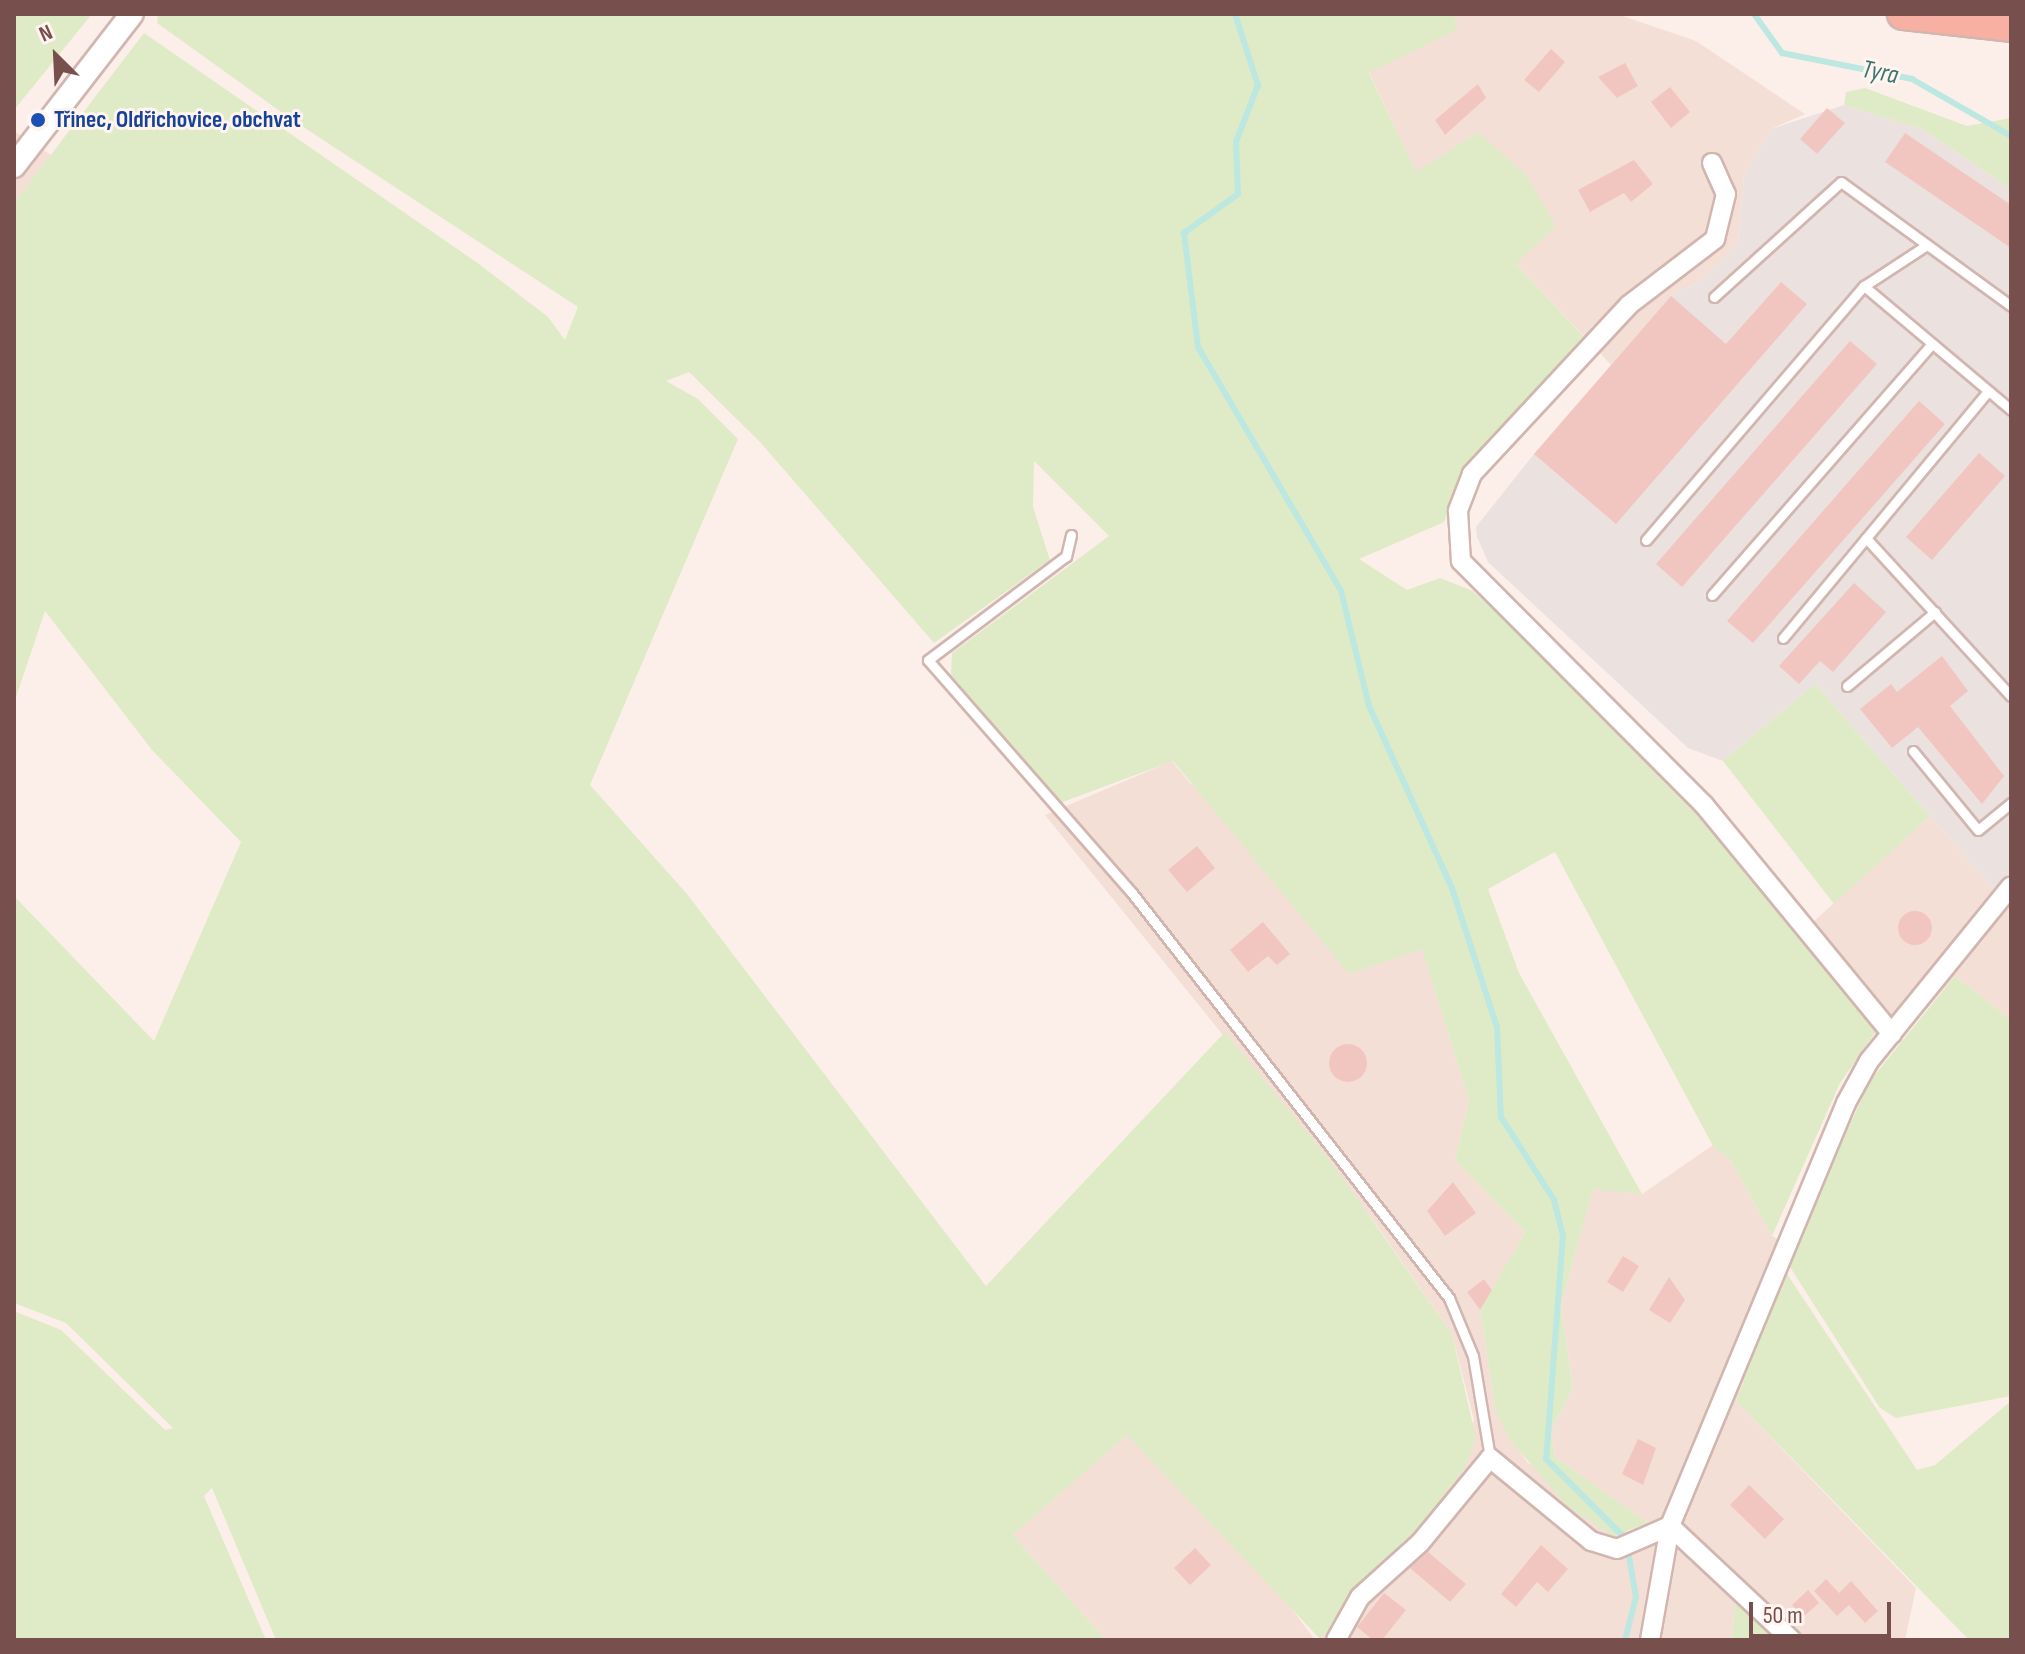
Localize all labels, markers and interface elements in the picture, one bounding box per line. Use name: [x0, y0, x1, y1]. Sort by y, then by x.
north arrow: [16, 16, 96, 96]
text: N: [35, 19, 57, 48]
water label: Tyra: [1859, 54, 1901, 92]
place label: Třinec, Oldřichovice, obchvat: [54, 106, 301, 134]
marker: Třinec, Oldřichovice, obchvat: [29, 111, 47, 129]
scale bar: [1753, 1586, 1895, 1636]
text: 50 m: [1763, 1601, 1803, 1630]

